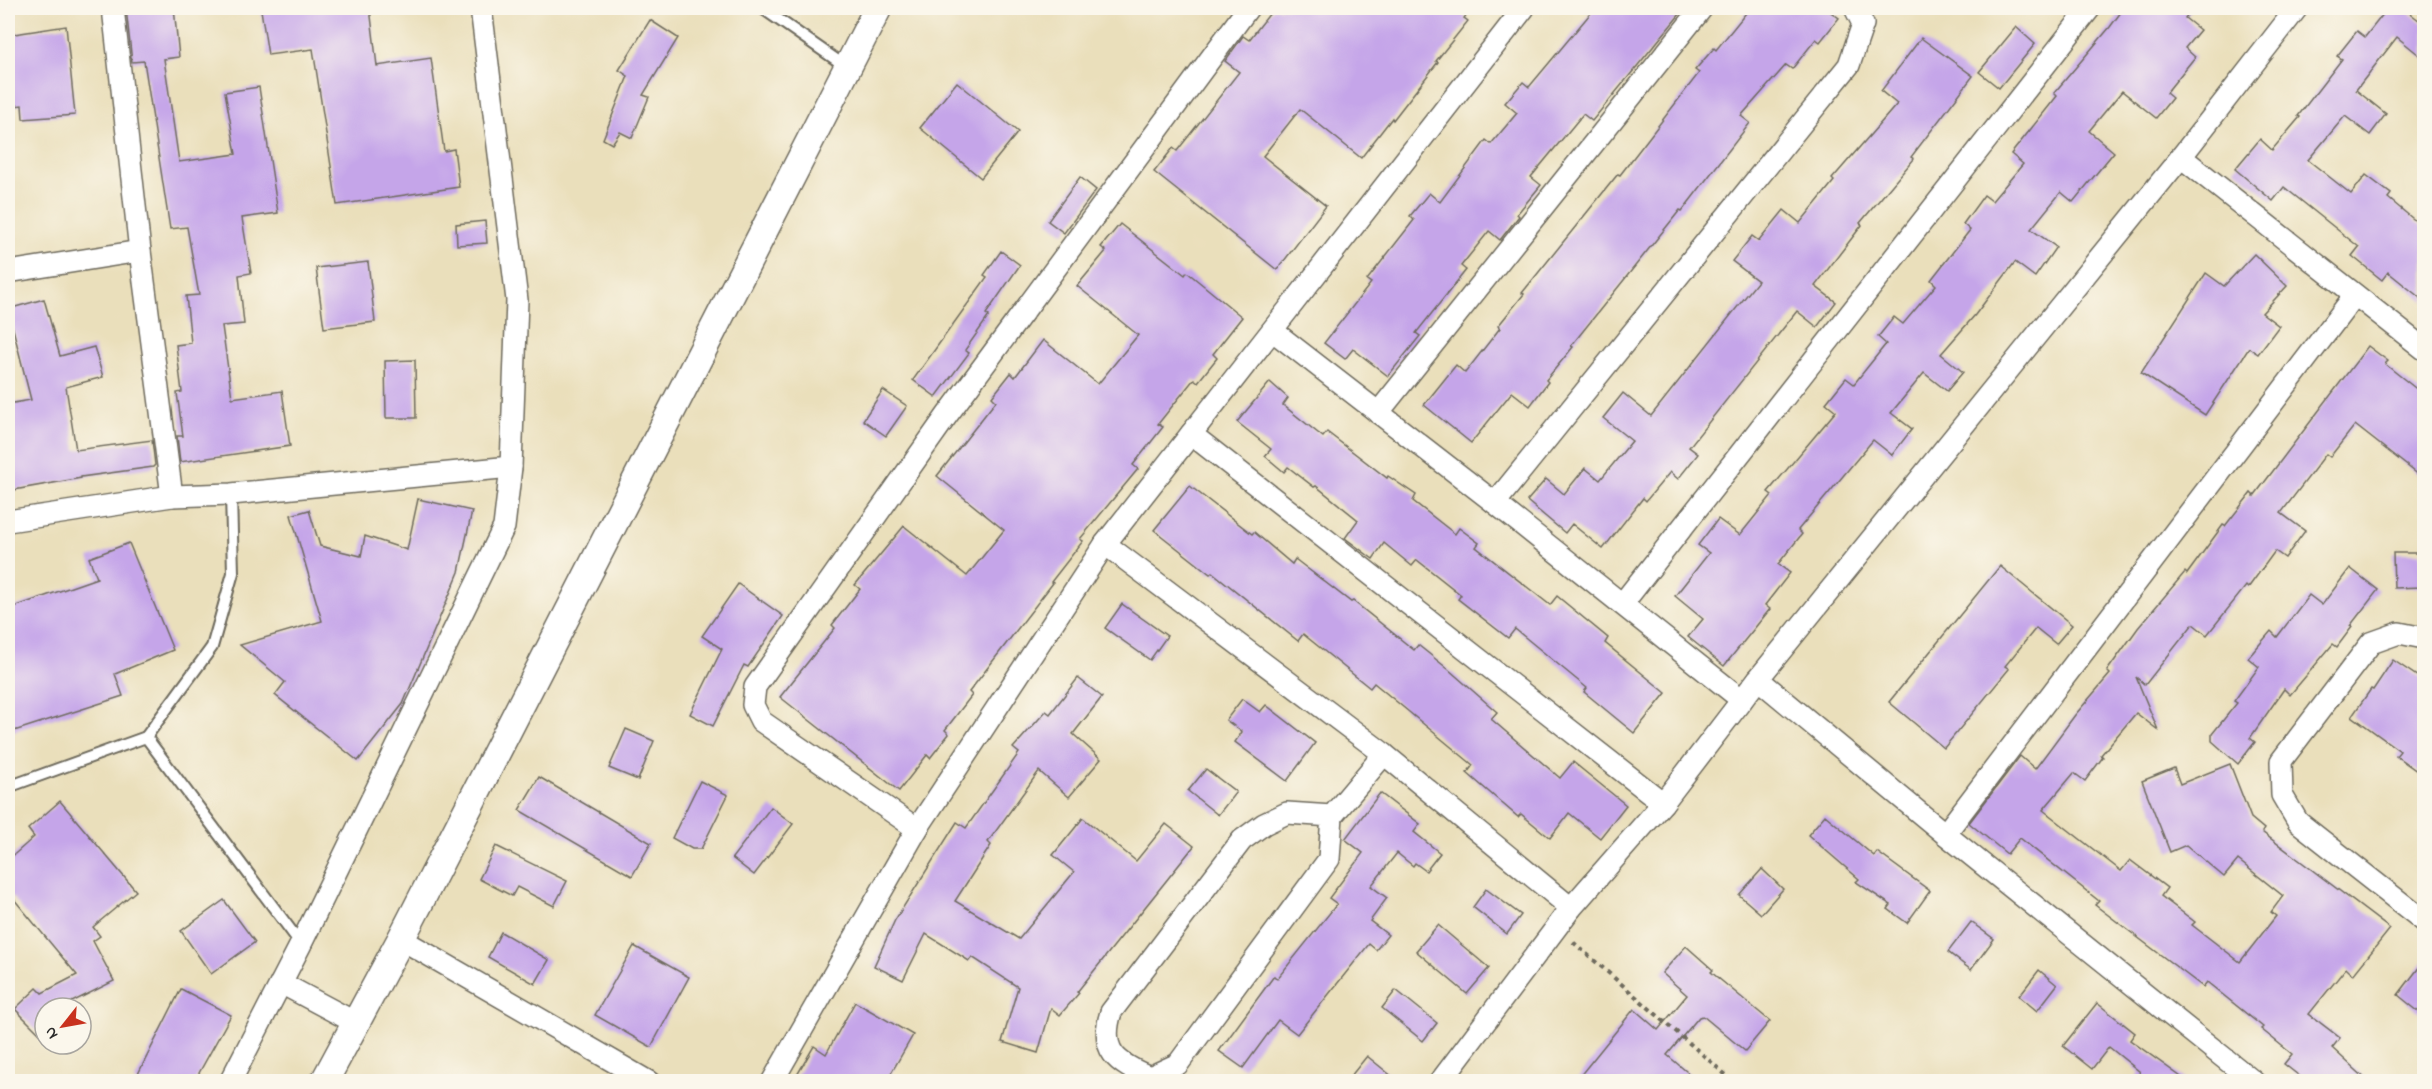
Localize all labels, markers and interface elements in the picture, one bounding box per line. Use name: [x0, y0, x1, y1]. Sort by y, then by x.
north arrow: [33, 996, 93, 1056]
text: N: [39, 1022, 65, 1044]

